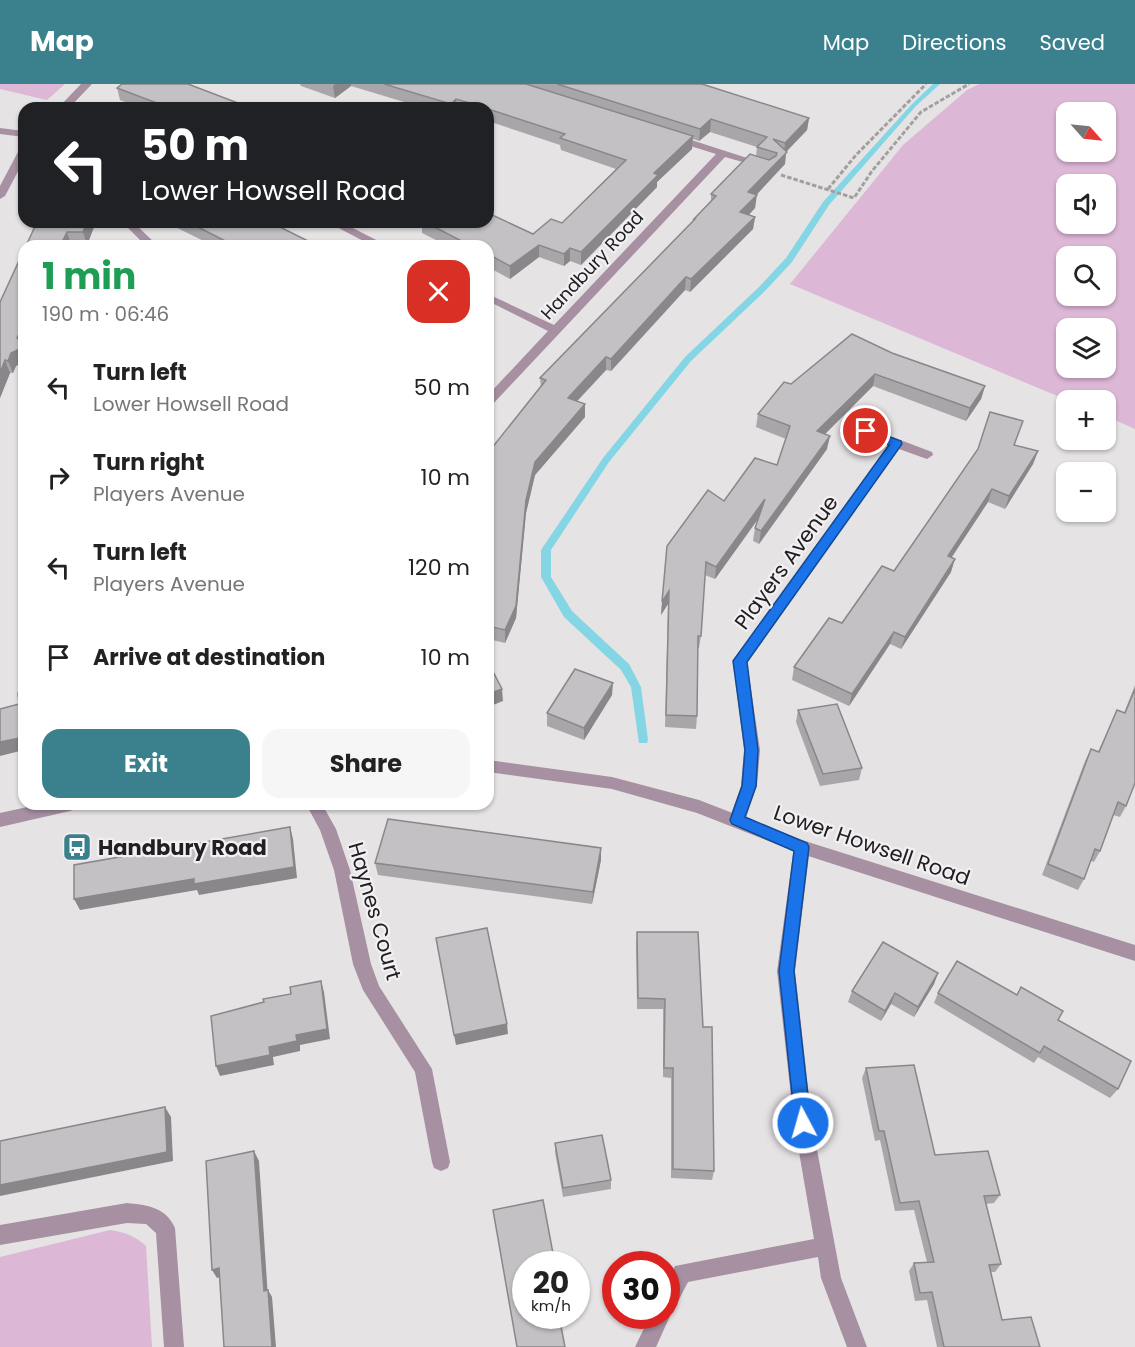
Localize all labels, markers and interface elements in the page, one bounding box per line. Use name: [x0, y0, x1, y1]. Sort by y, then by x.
text: Map: [30, 22, 94, 61]
text: Map: [823, 28, 869, 57]
text: Directions: [902, 28, 1006, 57]
text: Saved: [1039, 28, 1105, 57]
north arrow: [1056, 102, 1116, 162]
map controls: [1056, 102, 1116, 522]
text: 50 m: [141, 116, 249, 175]
icon: left: [42, 126, 120, 204]
text: Lower Howsell Road: [141, 172, 406, 209]
button: sound: [1056, 174, 1116, 234]
street label: Handbury Road: [535, 205, 649, 325]
button: search: [1056, 246, 1116, 306]
text: 1 min: [42, 251, 136, 302]
button: close: [407, 260, 470, 323]
text: 190 m · 06:46: [42, 300, 169, 328]
button: layers: [1056, 318, 1116, 378]
text: Turn left: [93, 357, 187, 388]
icon: left: [42, 371, 75, 404]
text: 50 m: [414, 372, 470, 403]
text: Lower Howsell Road: [93, 390, 289, 418]
button: +: [1056, 390, 1116, 450]
pin: [840, 405, 891, 456]
icon: arrive: [849, 414, 882, 447]
text: Turn right: [93, 447, 204, 478]
icon: right: [42, 461, 75, 494]
text: 10 m: [421, 462, 470, 493]
button: −: [1056, 462, 1116, 522]
text: Players Avenue: [93, 480, 245, 508]
street label: Players Avenue: [727, 489, 845, 635]
text: Turn left: [93, 537, 187, 568]
icon: left: [42, 551, 75, 584]
text: 120 m: [408, 552, 470, 583]
text: Players Avenue: [93, 570, 245, 598]
icon: arrive: [42, 641, 75, 674]
text: Arrive at destination: [93, 642, 325, 673]
text: 10 m: [421, 642, 470, 673]
button: Exit: [42, 729, 250, 798]
button: Share: [262, 729, 470, 798]
street label: Lower Howsell Road: [770, 798, 974, 892]
bus stop icon: Handbury Road: [61, 831, 93, 863]
place label: Handbury Road: [98, 833, 267, 862]
street label: Haynes Court: [341, 839, 409, 983]
position arrow: [771, 1091, 835, 1155]
speed limit sign: 30: [602, 1251, 680, 1329]
text: 20: [533, 1261, 569, 1304]
text: km/h: [531, 1295, 571, 1316]

